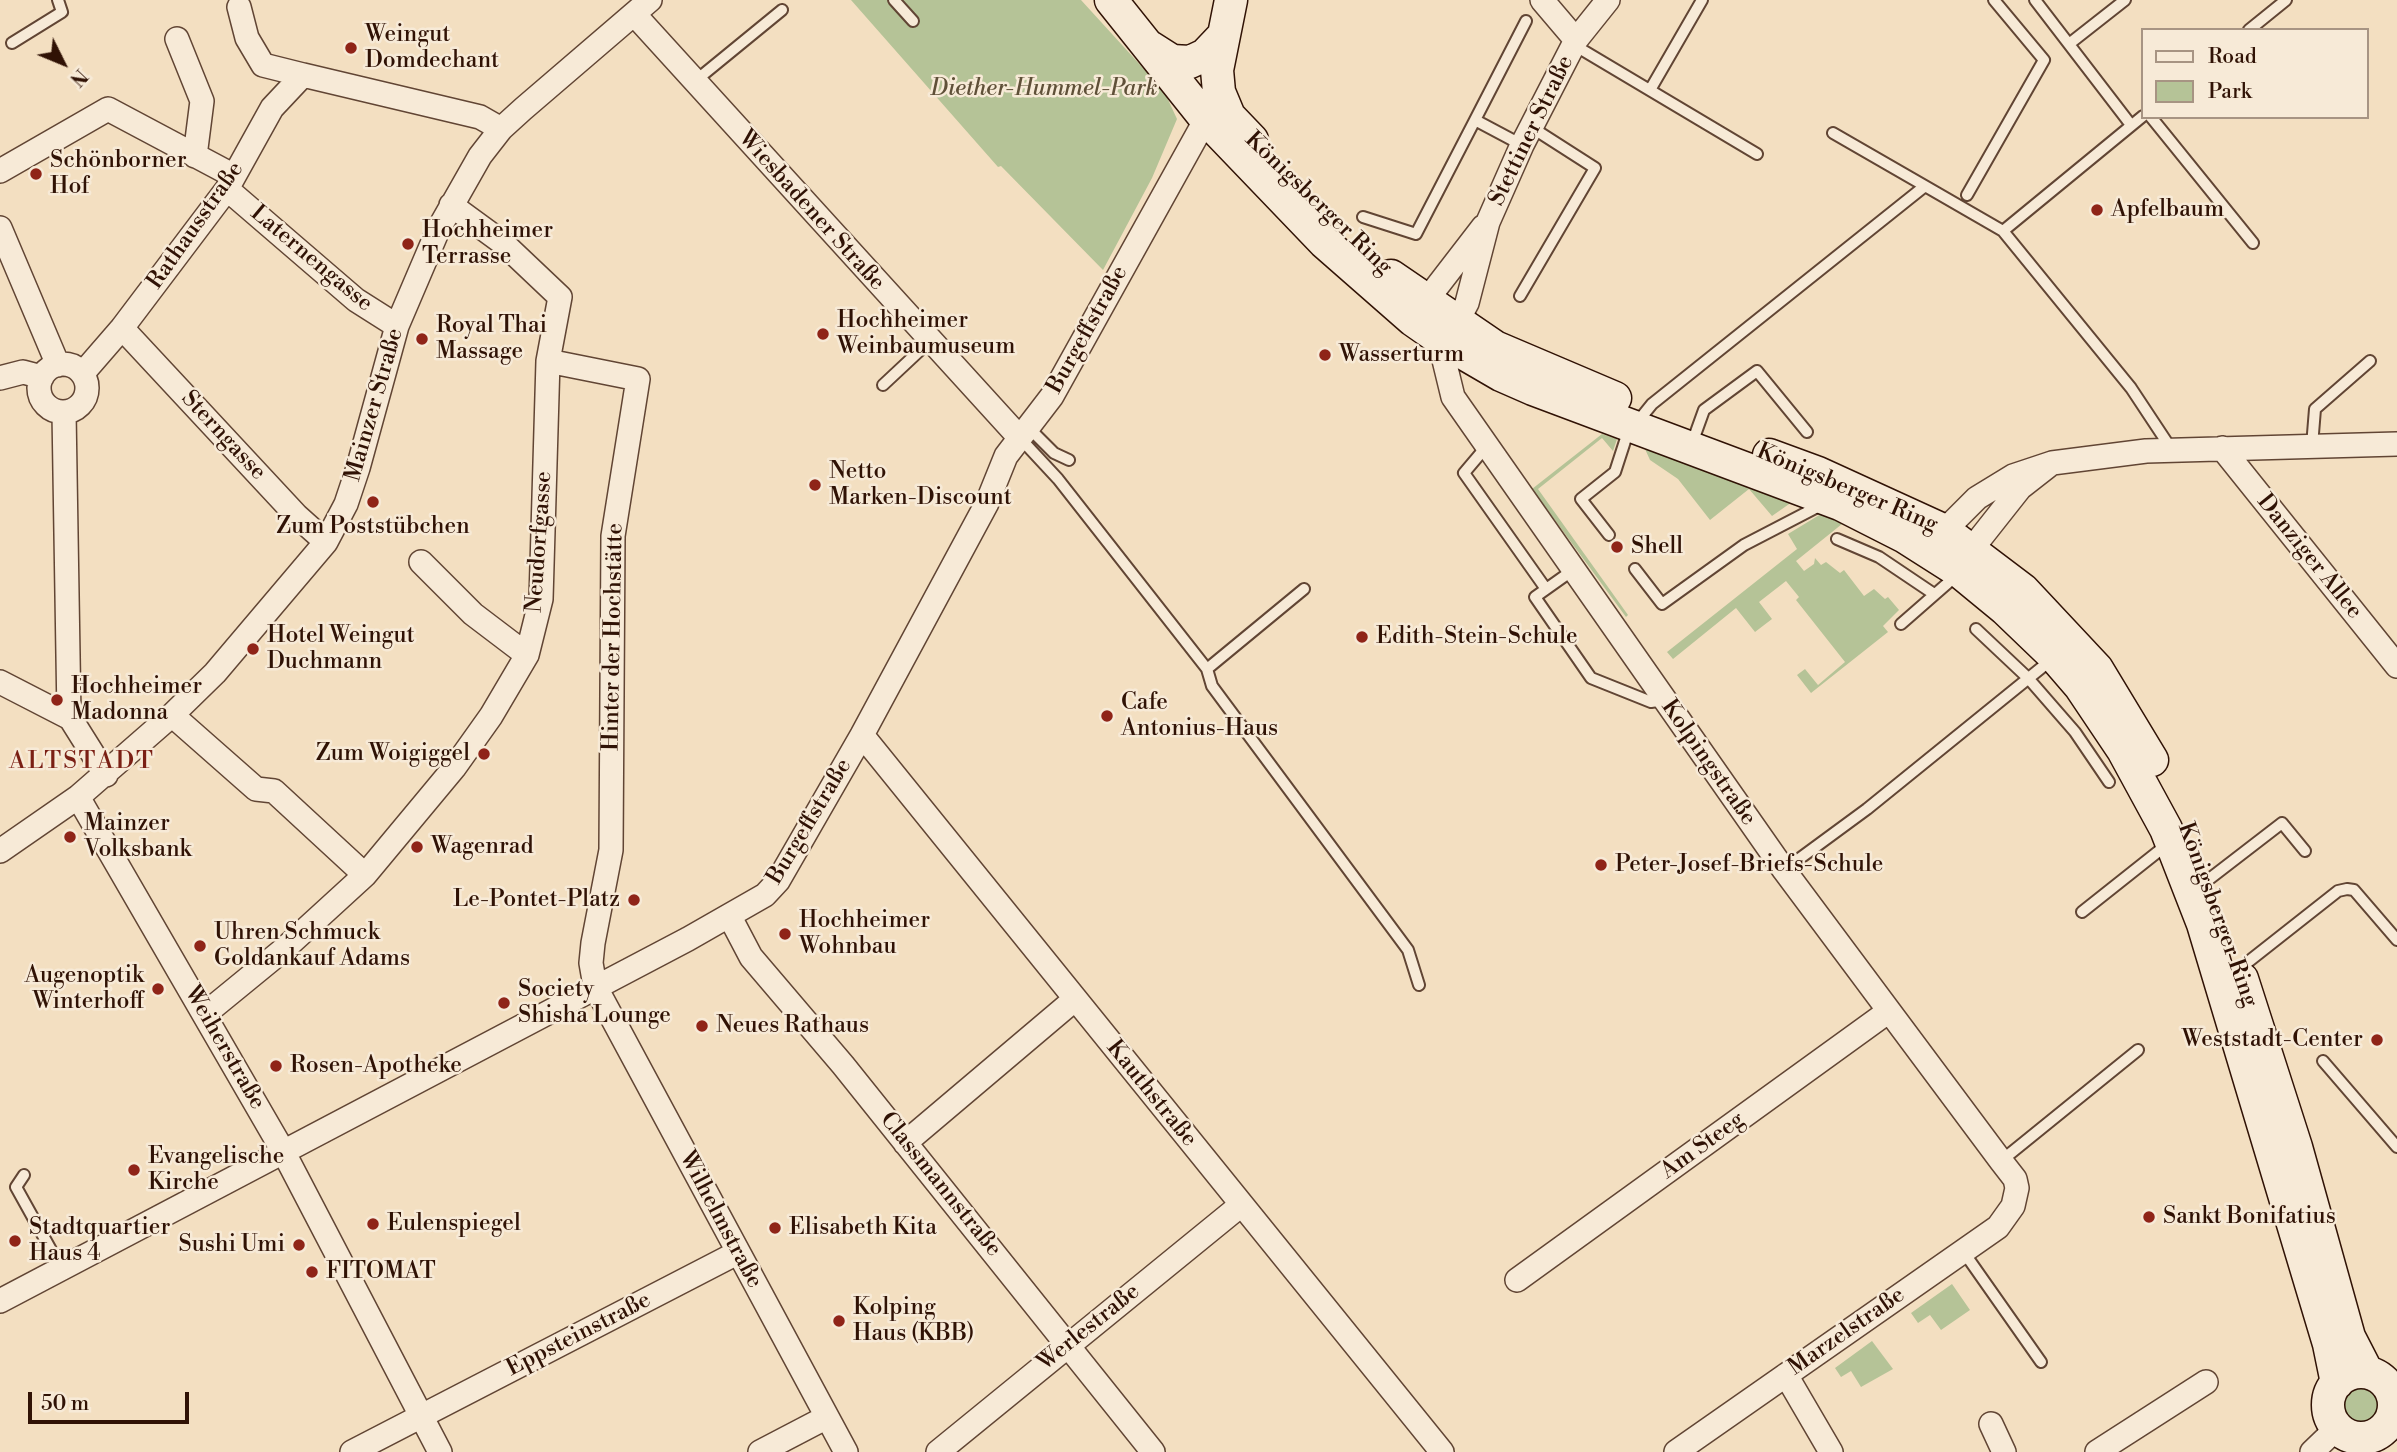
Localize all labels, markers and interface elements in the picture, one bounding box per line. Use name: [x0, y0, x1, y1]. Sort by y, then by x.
place label: Weingut Domdechant: [365, 21, 499, 75]
north arrow: [28, 28, 98, 98]
legend: [2142, 28, 2369, 119]
marker: Weingut Domdechant: [343, 40, 359, 56]
text: Road: [2208, 44, 2257, 70]
street label: Stettiner Straße: [1484, 51, 1580, 211]
text: N: [64, 64, 92, 91]
park label: Diether-Hummel-Park: [931, 75, 1157, 103]
text: Park: [2208, 79, 2252, 105]
street label: Wiesbadener Straße: [732, 125, 890, 297]
street label: Königsberger Ring: [1239, 127, 1397, 281]
place label: Schönborner Hof: [50, 147, 187, 201]
street label: Rathausstraße: [142, 157, 250, 295]
marker: Schönborner Hof: [28, 166, 44, 182]
place label: Apfelbaum: [2111, 196, 2224, 224]
street label: Laternengasse: [244, 200, 378, 318]
marker: Apfelbaum: [2089, 202, 2105, 218]
place label: Hochheimer Terrasse: [422, 217, 553, 271]
marker: Hochheimer Terrasse: [400, 236, 416, 252]
street label: Burgeffstraße: [1042, 261, 1134, 399]
place label: Hochheimer Weinbaumuseum: [837, 307, 1015, 361]
place label: Royal Thai Massage: [436, 312, 547, 366]
street label: Mainzer Straße: [340, 325, 410, 485]
marker: Hochheimer Weinbaumuseum: [815, 326, 831, 342]
marker: Royal Thai Massage: [414, 331, 430, 347]
place label: Wasserturm: [1339, 341, 1464, 369]
marker: Wasserturm: [1317, 347, 1333, 363]
street label: Sterngasse: [175, 386, 271, 486]
street label: Königsberger Ring: [1752, 438, 1942, 540]
place label: Netto Marken-Discount: [829, 458, 1012, 512]
street label: Neudorfgasse: [521, 470, 559, 614]
marker: Netto Marken-Discount: [807, 477, 823, 493]
street label: Danziger Allee: [2250, 489, 2368, 625]
marker: Zum Poststübchen: [365, 494, 381, 510]
place label: Zum Poststübchen: [276, 513, 470, 541]
street label: Hinter der Hochstätte: [598, 523, 630, 751]
place label: Shell: [1631, 533, 1683, 561]
marker: Shell: [1609, 539, 1625, 555]
place label: Hotel Weingut Duchmann: [267, 622, 415, 676]
place label: Edith-Stein-Schule: [1376, 623, 1578, 651]
marker: Edith-Stein-Schule: [1354, 629, 1370, 645]
marker: Hotel Weingut Duchmann: [245, 641, 261, 657]
place label: Hochheimer Madonna: [71, 673, 202, 727]
place label: Cafe Antonius-Haus: [1121, 689, 1278, 743]
marker: Hochheimer Madonna: [49, 692, 65, 708]
street label: Kolpingstraße: [1654, 695, 1762, 831]
marker: Cafe Antonius-Haus: [1099, 708, 1115, 724]
place label: Zum Woigiggel: [316, 740, 470, 768]
marker: Zum Woigiggel: [476, 746, 492, 762]
district label: ALTSTADT: [10, 748, 154, 776]
street label: Burgeffstraße: [762, 754, 858, 890]
place label: Mainzer Volksbank: [84, 810, 192, 864]
street label: Königsberger Ring: [2171, 819, 2263, 1011]
marker: Mainzer Volksbank: [62, 829, 78, 845]
place label: Wagenrad: [431, 833, 534, 861]
marker: Wagenrad: [409, 839, 425, 855]
place label: Peter-Josef-Briefs-Schule: [1615, 851, 1883, 879]
marker: Peter-Josef-Briefs-Schule: [1593, 857, 1609, 873]
place label: Le-Pontet-Platz: [453, 886, 620, 914]
marker: Le-Pontet-Platz: [626, 892, 642, 908]
place label: Hochheimer Wohnbau: [799, 907, 930, 961]
place label: Uhren Schmuck Goldankauf Adams: [214, 919, 410, 973]
marker: Hochheimer Wohnbau: [777, 926, 793, 942]
marker: Uhren Schmuck Goldankauf Adams: [192, 938, 208, 954]
place label: Augenoptik Winterhoff: [24, 962, 144, 1016]
place label: Society Shisha Lounge: [518, 976, 671, 1030]
marker: Augenoptik Winterhoff: [150, 981, 166, 997]
street label: Weiherstraße: [177, 981, 271, 1115]
marker: Society Shisha Lounge: [496, 995, 512, 1011]
place label: Neues Rathaus: [716, 1012, 869, 1040]
marker: Neues Rathaus: [694, 1018, 710, 1034]
place label: Weststadt-Center: [2182, 1026, 2363, 1054]
marker: Weststadt-Center: [2369, 1032, 2385, 1048]
street label: Kauthstraße: [1100, 1035, 1202, 1153]
place label: Rosen-Apotheke: [290, 1052, 462, 1080]
marker: Rosen-Apotheke: [268, 1058, 284, 1074]
street label: Am Steeg: [1656, 1106, 1750, 1186]
street label: Classmannstraße: [873, 1107, 1007, 1263]
place label: Evangelische Kirche: [148, 1143, 284, 1197]
street label: Wilhelmstraße: [672, 1147, 768, 1293]
marker: Evangelische Kirche: [126, 1162, 142, 1178]
place label: Sankt Bonifatius: [2163, 1203, 2336, 1231]
marker: Sankt Bonifatius: [2141, 1209, 2157, 1225]
place label: Eulenspiegel: [387, 1210, 521, 1238]
place label: Stadtquartier Haus 4: [29, 1214, 170, 1268]
place label: Elisabeth Kita: [789, 1214, 937, 1242]
marker: Eulenspiegel: [365, 1216, 381, 1232]
marker: Elisabeth Kita: [767, 1220, 783, 1236]
place label: Sushi Umi: [178, 1231, 285, 1259]
marker: Stadtquartier Haus 4: [7, 1233, 23, 1249]
marker: Sushi Umi: [291, 1237, 307, 1253]
place label: FITOMAT: [326, 1258, 436, 1286]
marker: FITOMAT: [304, 1264, 320, 1280]
street label: Werlestraße: [1032, 1278, 1146, 1378]
street label: Marzelstraße: [1783, 1282, 1911, 1382]
street label: Eppsteinstraße: [502, 1287, 656, 1383]
place label: Kolping Haus (KBB): [853, 1294, 974, 1348]
marker: Kolping Haus (KBB): [831, 1313, 847, 1329]
scale bar: [32, 1378, 192, 1422]
text: 50 m: [41, 1391, 89, 1417]

